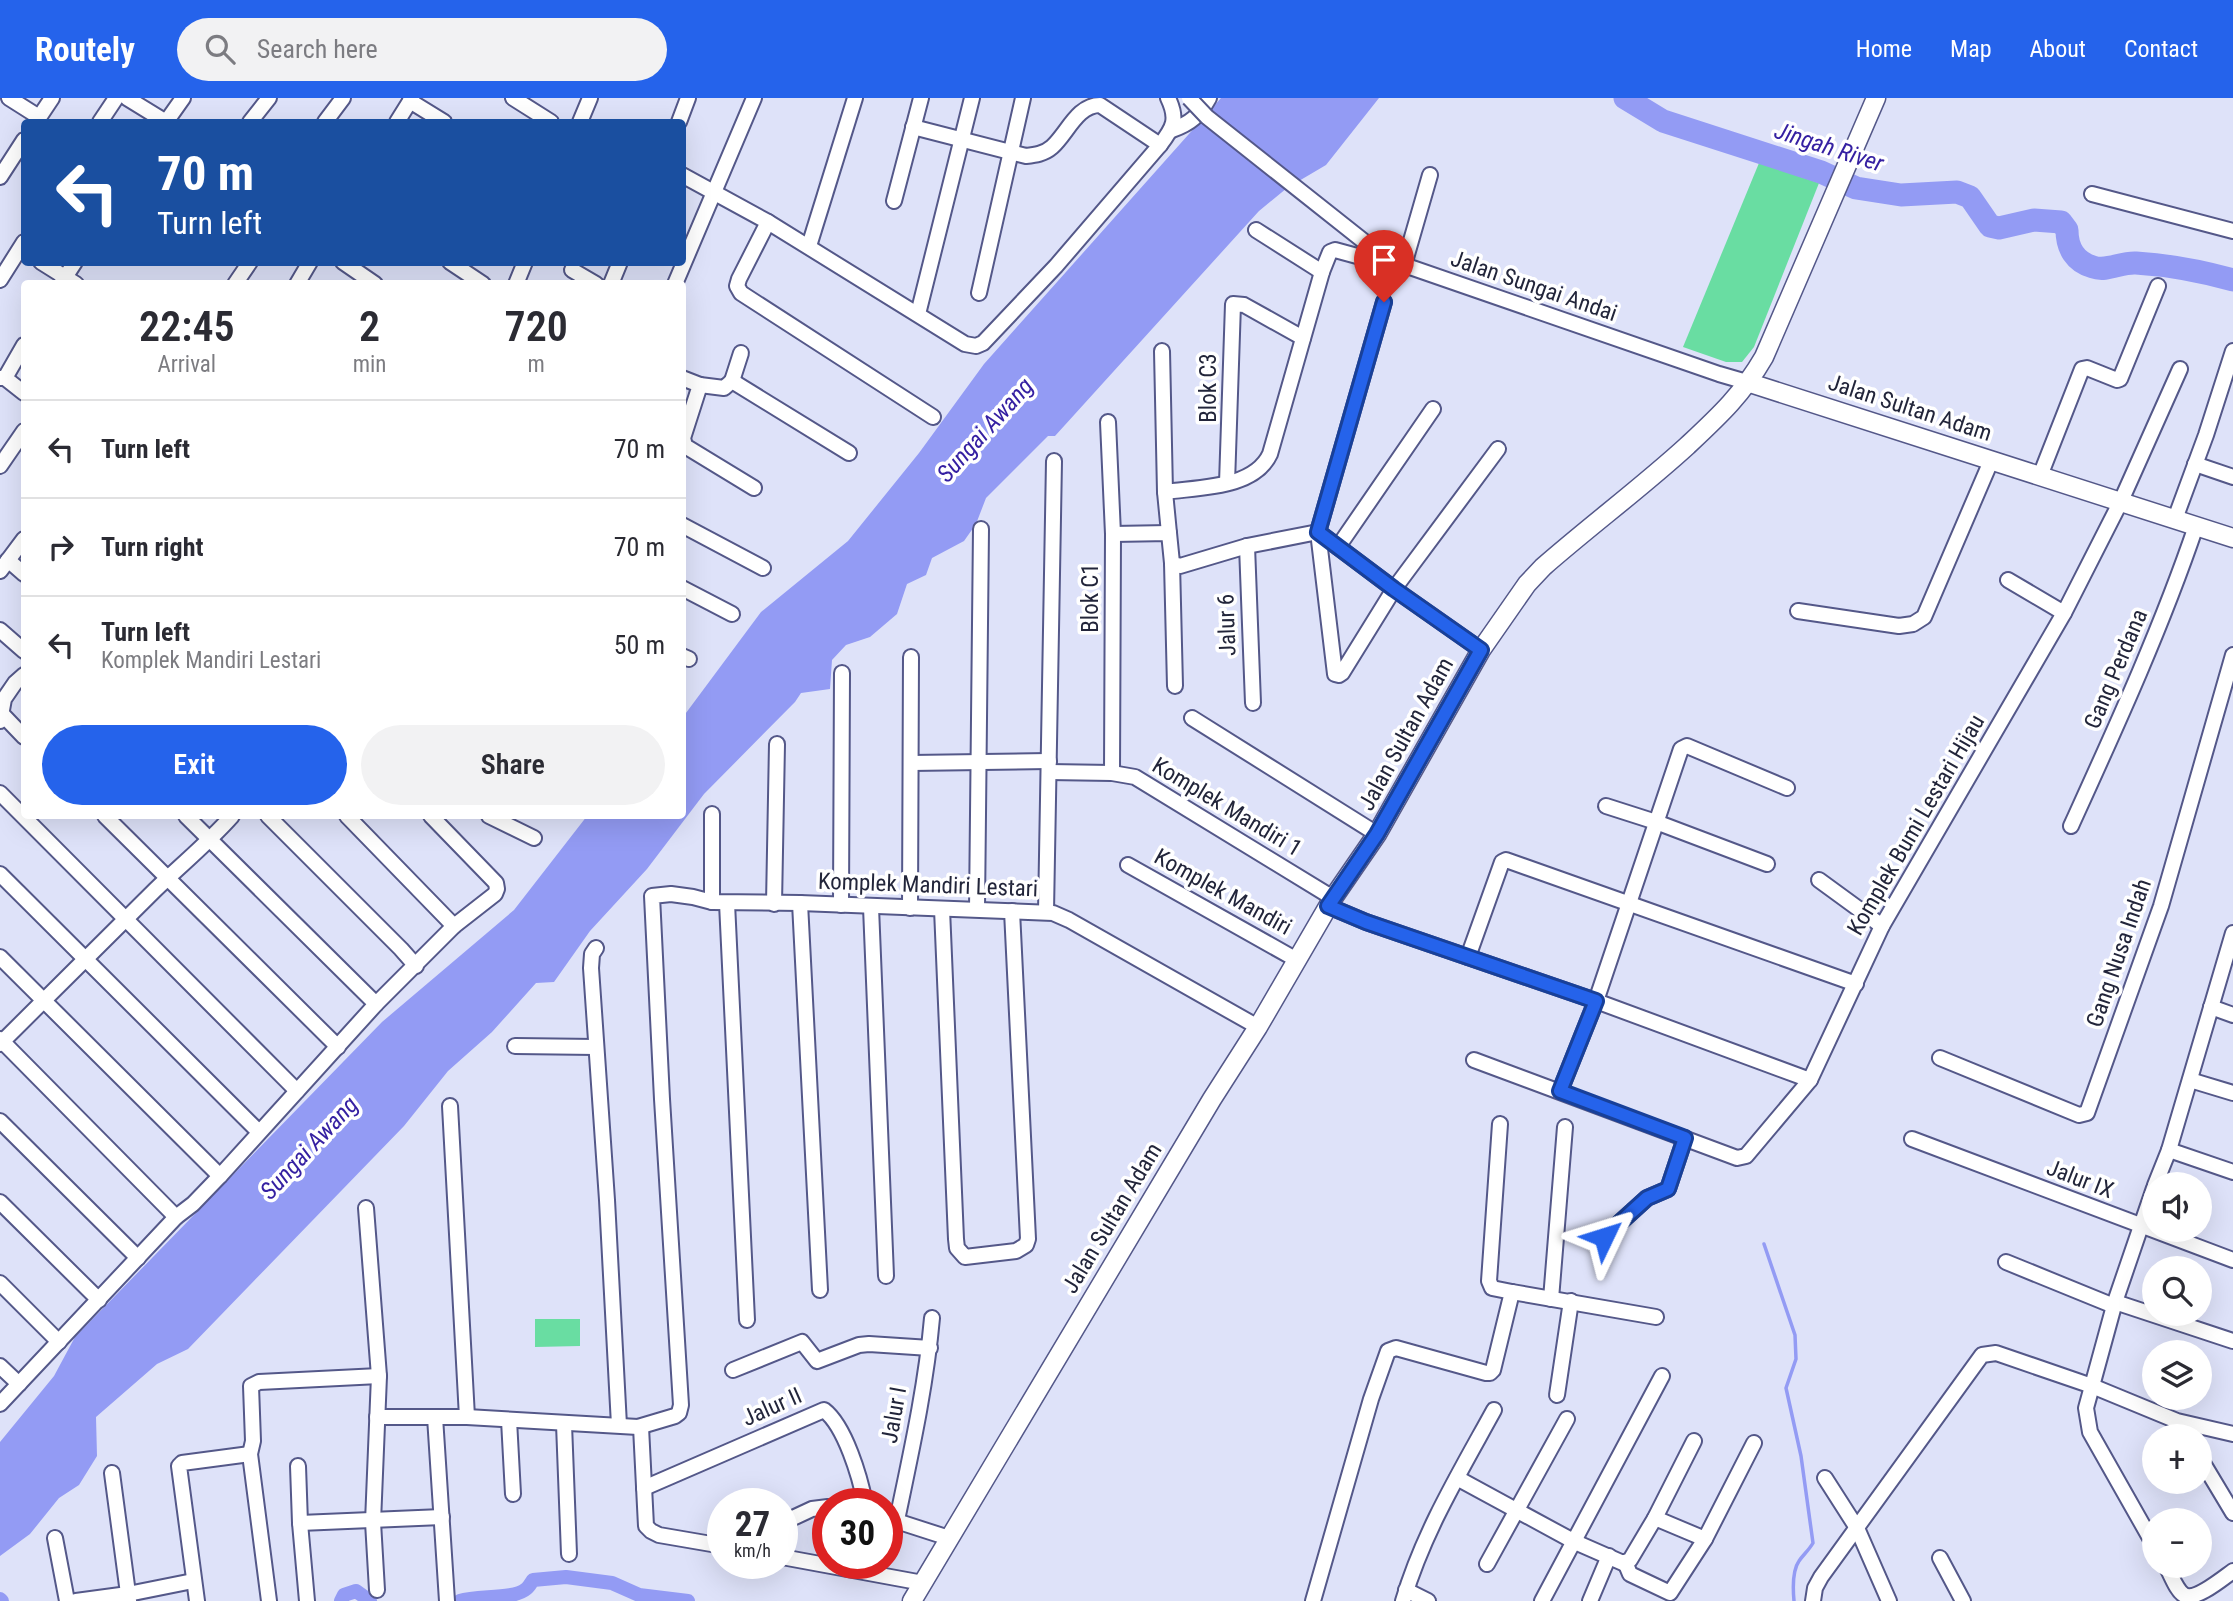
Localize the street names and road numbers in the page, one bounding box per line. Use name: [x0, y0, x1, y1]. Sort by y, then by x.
street label: Jalan Sungai Andai: [1447, 245, 1621, 327]
street label: Blok C3: [1195, 353, 1222, 423]
street label: Jalan Sultan Adam: [1825, 369, 1995, 447]
street label: Blok C1: [1077, 563, 1104, 633]
street label: Jalur 6: [1212, 593, 1242, 657]
street label: Gang Perdana: [2079, 605, 2153, 733]
street label: Jalan Sultan Adam: [1353, 653, 1459, 815]
street label: Komplek Bumi Lestari Hijau: [1842, 710, 1990, 940]
street label: Komplek Mandiri 1: [1147, 752, 1307, 862]
street label: Komplek Mandiri: [1150, 843, 1296, 941]
street label: Komplek Mandiri Lestari: [817, 868, 1039, 902]
street label: Gang Nusa Indah: [2081, 875, 2157, 1031]
street label: Jalan Sultan Adam: [1057, 1138, 1167, 1298]
street label: Jalur IX: [2043, 1154, 2117, 1204]
street label: Jalur II: [738, 1382, 806, 1432]
street label: Jalur I: [876, 1385, 912, 1445]

